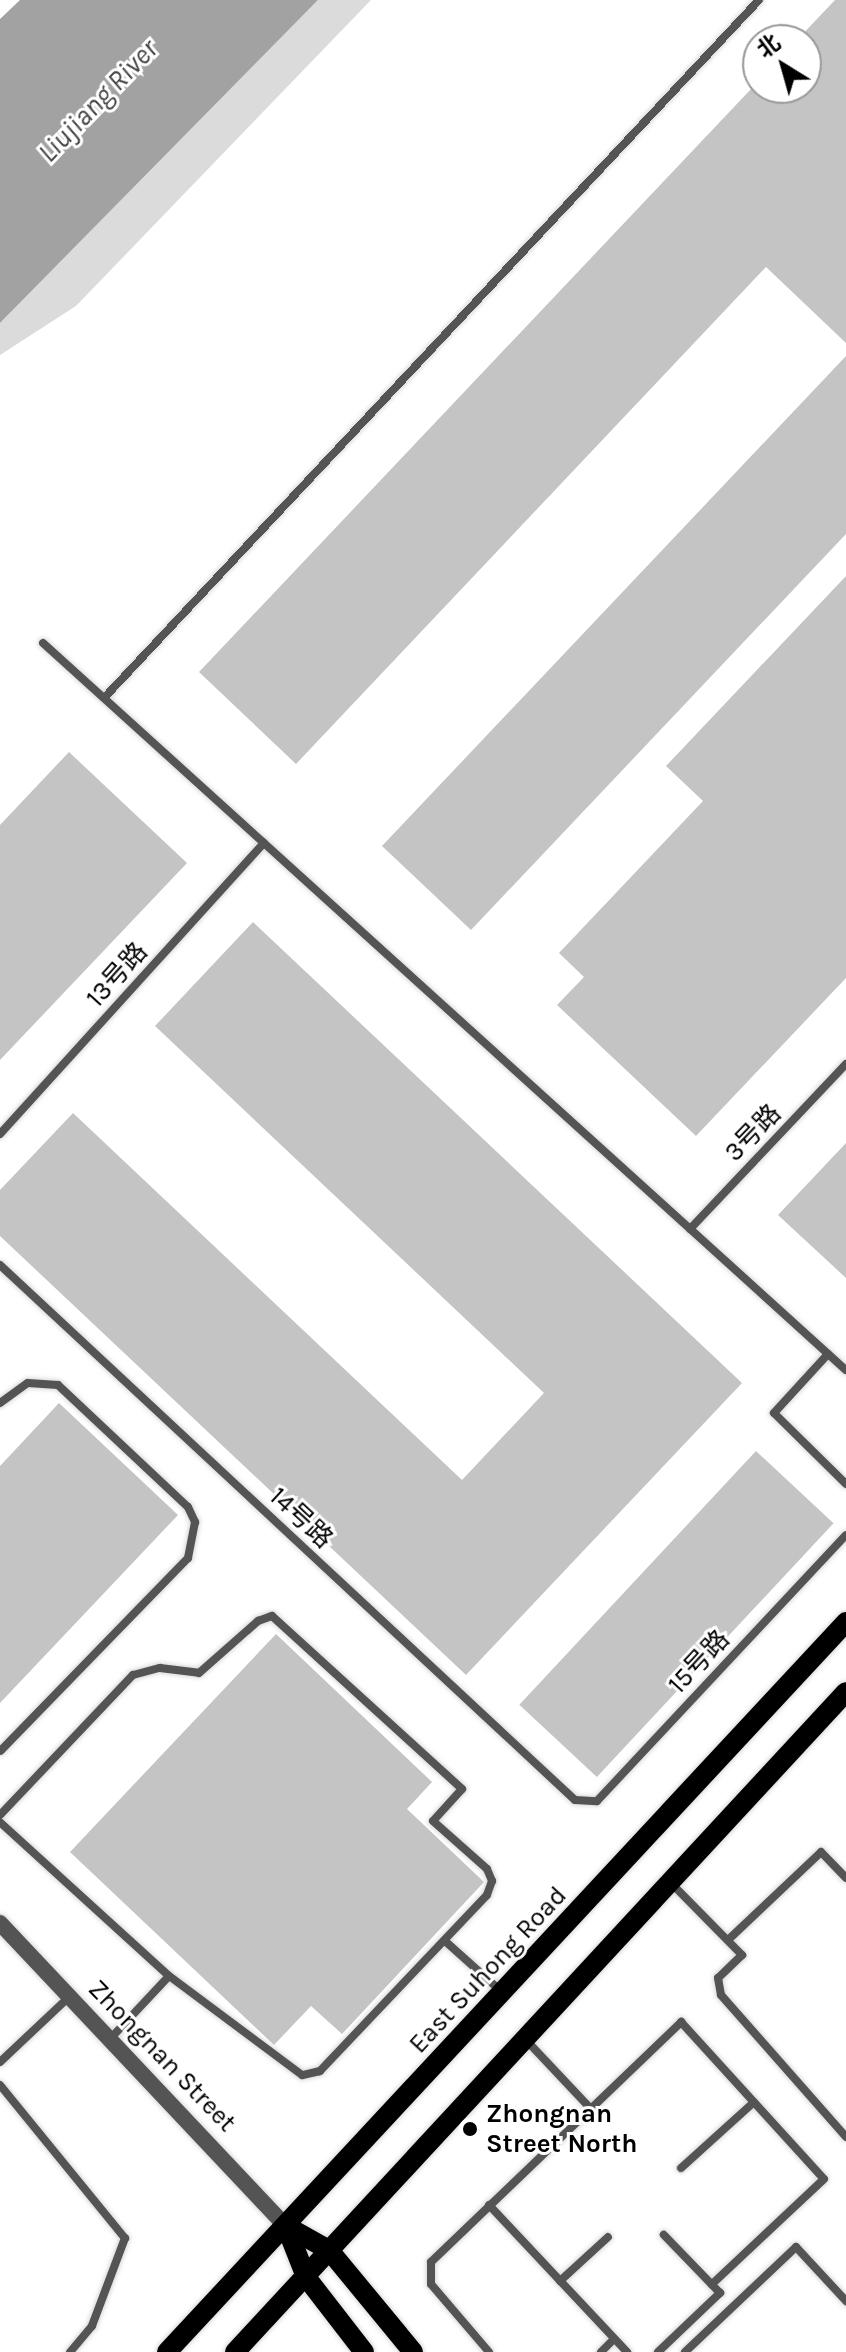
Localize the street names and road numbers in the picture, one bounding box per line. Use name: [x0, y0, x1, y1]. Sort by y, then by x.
street label: 13号路: [80, 936, 154, 1014]
street label: 3号路: [718, 1098, 788, 1168]
street label: 14号路: [263, 1481, 339, 1555]
street label: 15号路: [662, 1624, 736, 1700]
street label: East Suhong Road: [403, 1880, 573, 2060]
street label: Zhongnan Street: [82, 1974, 242, 2138]

